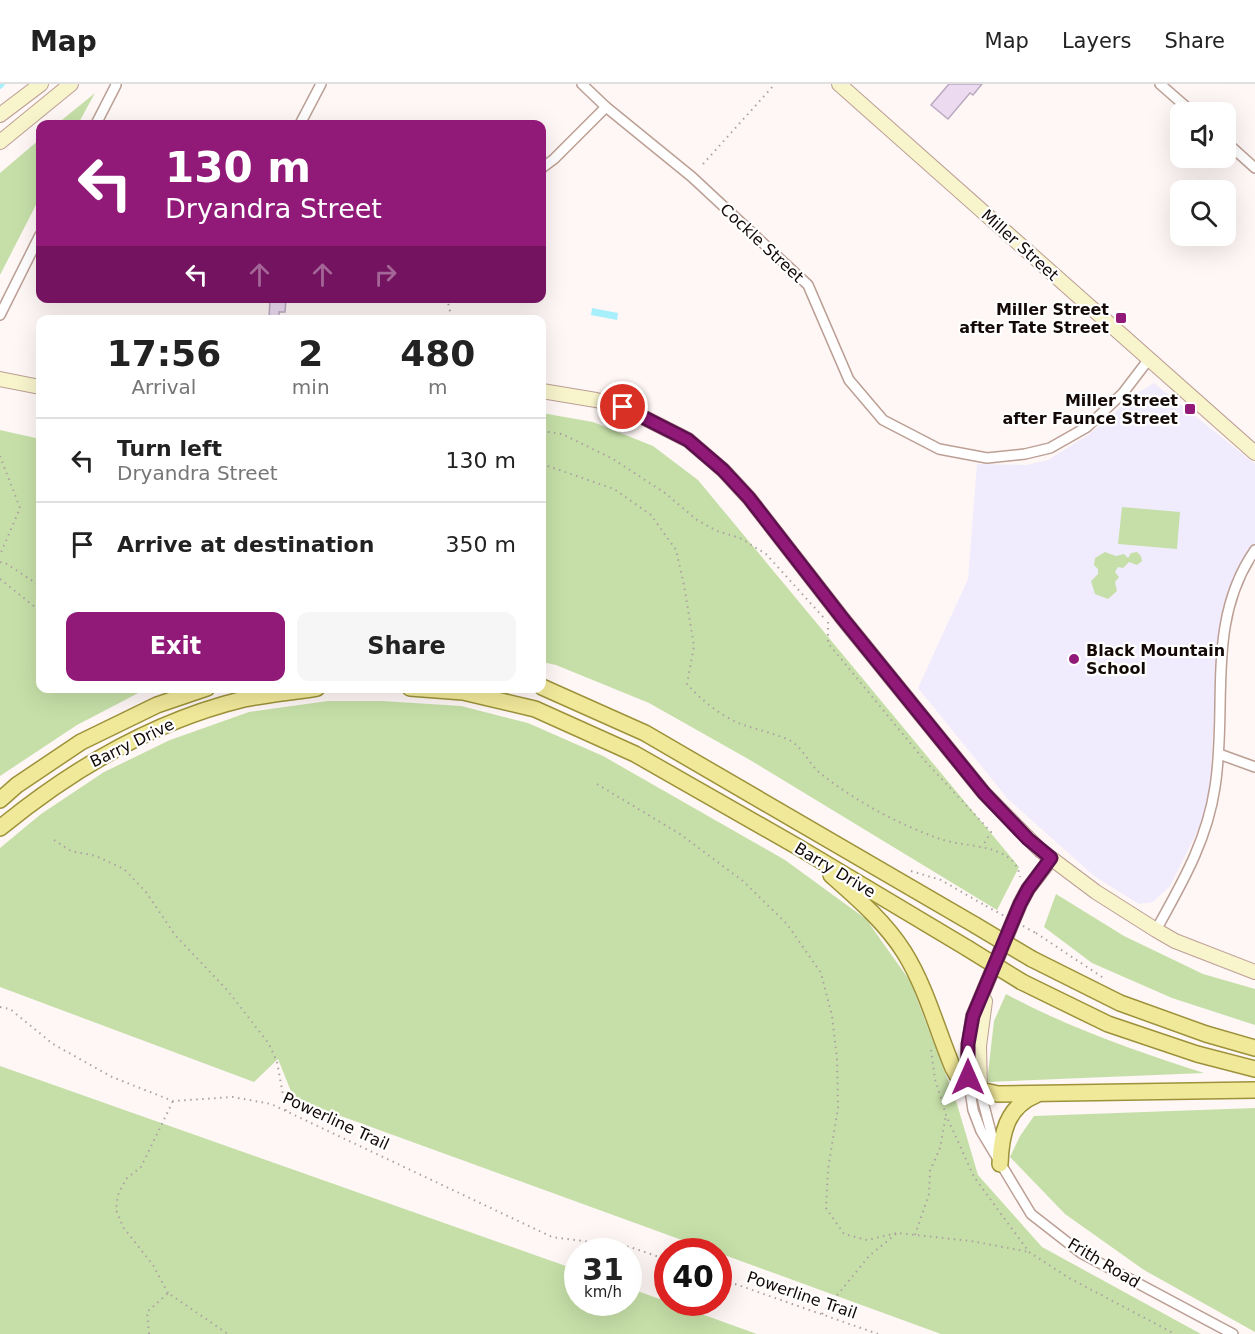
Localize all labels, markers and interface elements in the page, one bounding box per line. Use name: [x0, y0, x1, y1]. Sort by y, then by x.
text: Map: [30, 25, 97, 58]
text: Map: [985, 29, 1029, 53]
text: Layers: [1062, 29, 1131, 53]
text: Share: [1164, 29, 1225, 53]
map controls: [1170, 102, 1236, 246]
button: sound: [1170, 102, 1236, 168]
text: 130 m: [165, 143, 311, 192]
icon: left: [66, 144, 144, 222]
button: search: [1170, 180, 1236, 246]
text: Dryandra Street: [165, 193, 382, 224]
street label: Cockle Street: [716, 200, 808, 286]
street label: Miller Street: [978, 205, 1062, 285]
icon: left: [180, 258, 213, 291]
icon: ahead: [243, 258, 276, 291]
icon: ahead: [306, 258, 339, 291]
icon: right: [369, 258, 402, 291]
place label: Miller Street after Tate Street: [959, 300, 1109, 337]
marker: Miller Street after Tate Street: [1114, 311, 1128, 325]
text: 17:56: [107, 333, 221, 374]
text: 2: [298, 333, 323, 374]
text: 480: [400, 333, 475, 374]
text: Arrival: [131, 375, 196, 399]
text: min: [292, 375, 330, 399]
text: m: [428, 375, 448, 399]
pin: [597, 381, 648, 432]
icon: arrive: [606, 390, 639, 423]
place label: Miller Street after Faunce Street: [1002, 391, 1178, 428]
marker: Miller Street after Faunce Street: [1183, 402, 1197, 416]
text: Turn left: [117, 436, 222, 461]
icon: left: [66, 444, 99, 477]
text: 130 m: [446, 448, 516, 473]
text: Dryandra Street: [117, 461, 278, 485]
icon: arrive: [66, 528, 99, 561]
text: Arrive at destination: [117, 532, 374, 557]
text: 350 m: [446, 532, 516, 557]
button: Exit: [66, 612, 285, 681]
button: Share: [297, 612, 516, 681]
place label: Black Mountain School: [1086, 641, 1225, 678]
marker: Black Mountain School: [1067, 652, 1081, 666]
street label: Barry Drive: [87, 715, 177, 771]
street label: Barry Drive: [791, 838, 879, 902]
position arrow: [936, 1045, 1000, 1109]
street label: Powerline Trail: [280, 1088, 392, 1154]
street label: Frith Road: [1065, 1234, 1143, 1292]
speed limit sign: 40: [654, 1238, 732, 1316]
text: 31: [582, 1252, 624, 1287]
street label: Powerline Trail: [745, 1267, 859, 1323]
text: km/h: [584, 1283, 622, 1301]

